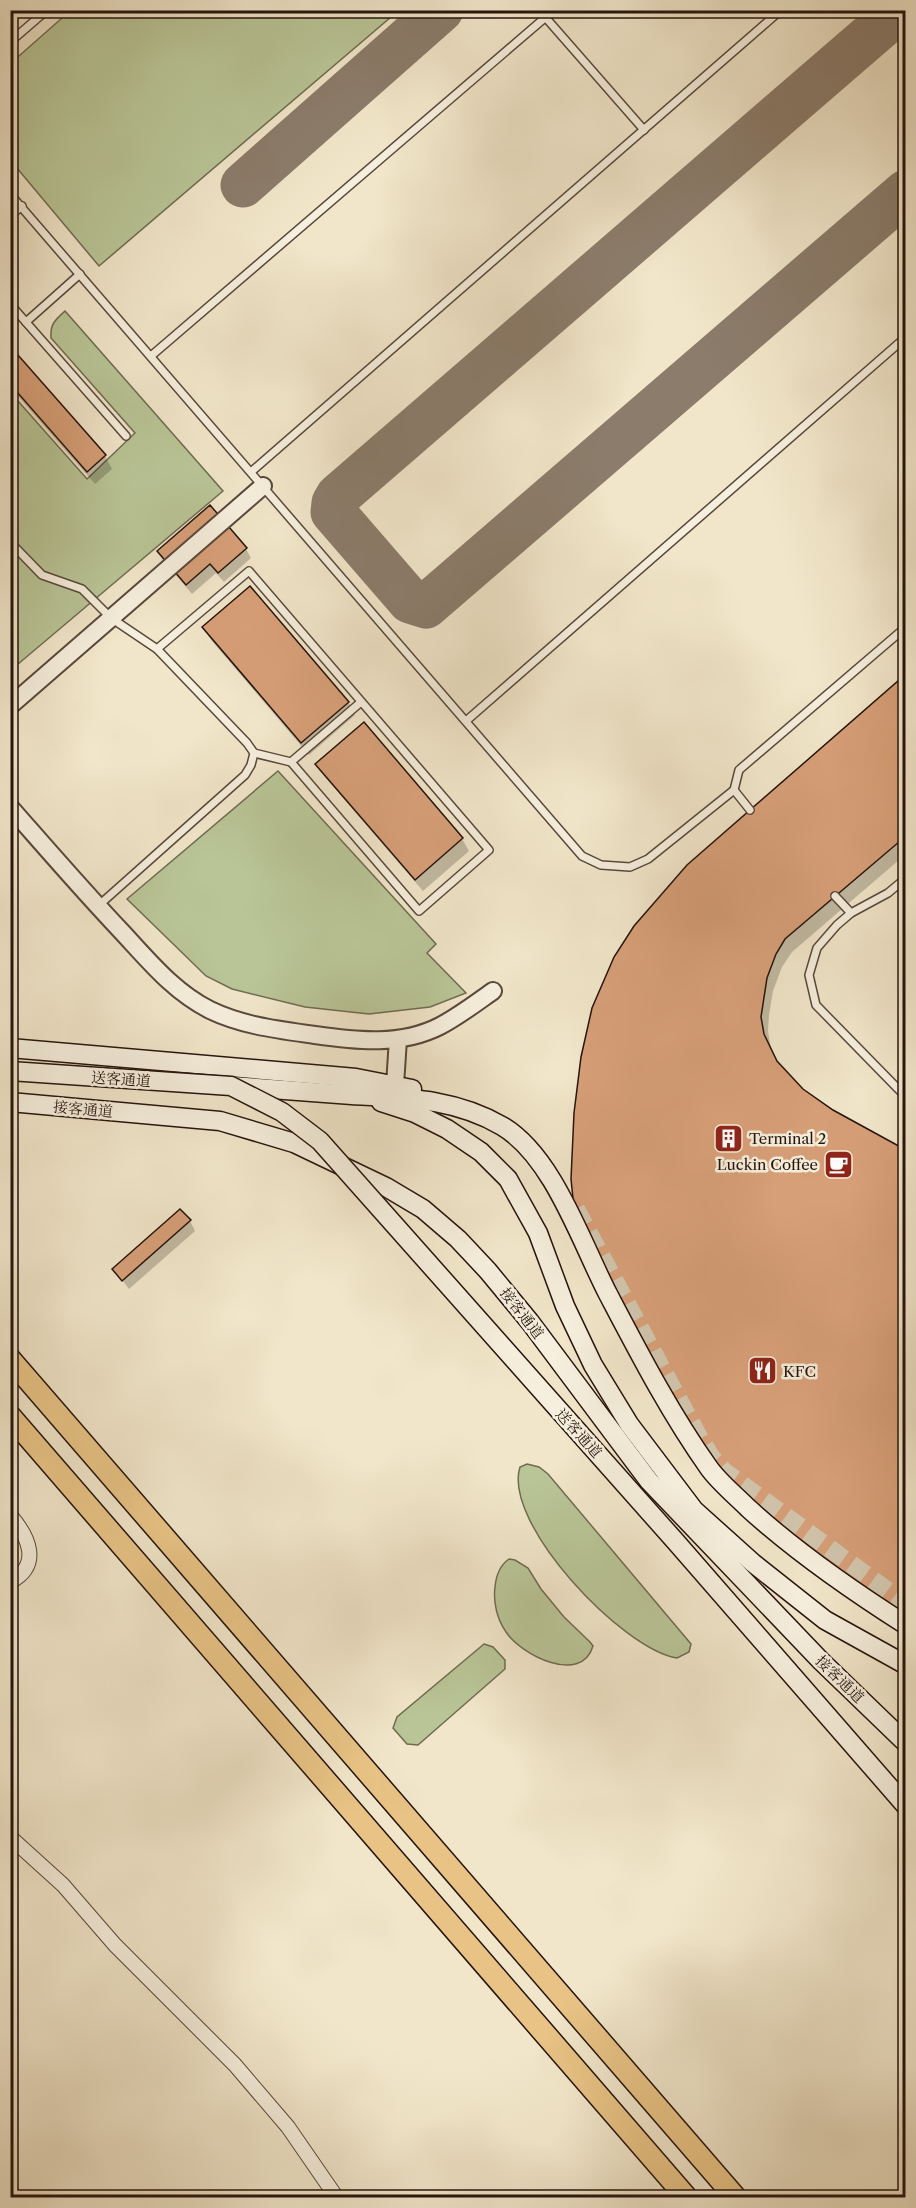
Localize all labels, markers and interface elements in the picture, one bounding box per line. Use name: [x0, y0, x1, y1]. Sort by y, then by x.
street label: 送客通道: [90, 1067, 152, 1091]
street label: 接客通道: [52, 1097, 114, 1121]
building icon: Terminal 2: [712, 1122, 744, 1154]
place label: Terminal 2: [749, 1129, 826, 1148]
cafe icon: Luckin Coffee: [823, 1148, 855, 1180]
place label: Luckin Coffee: [717, 1155, 818, 1174]
street label: 接客通道: [496, 1284, 548, 1342]
restaurant icon: KFC: [746, 1355, 778, 1387]
place label: KFC: [783, 1362, 816, 1381]
street label: 送客通道: [552, 1404, 606, 1462]
street label: 接客通道: [812, 1651, 868, 1707]

